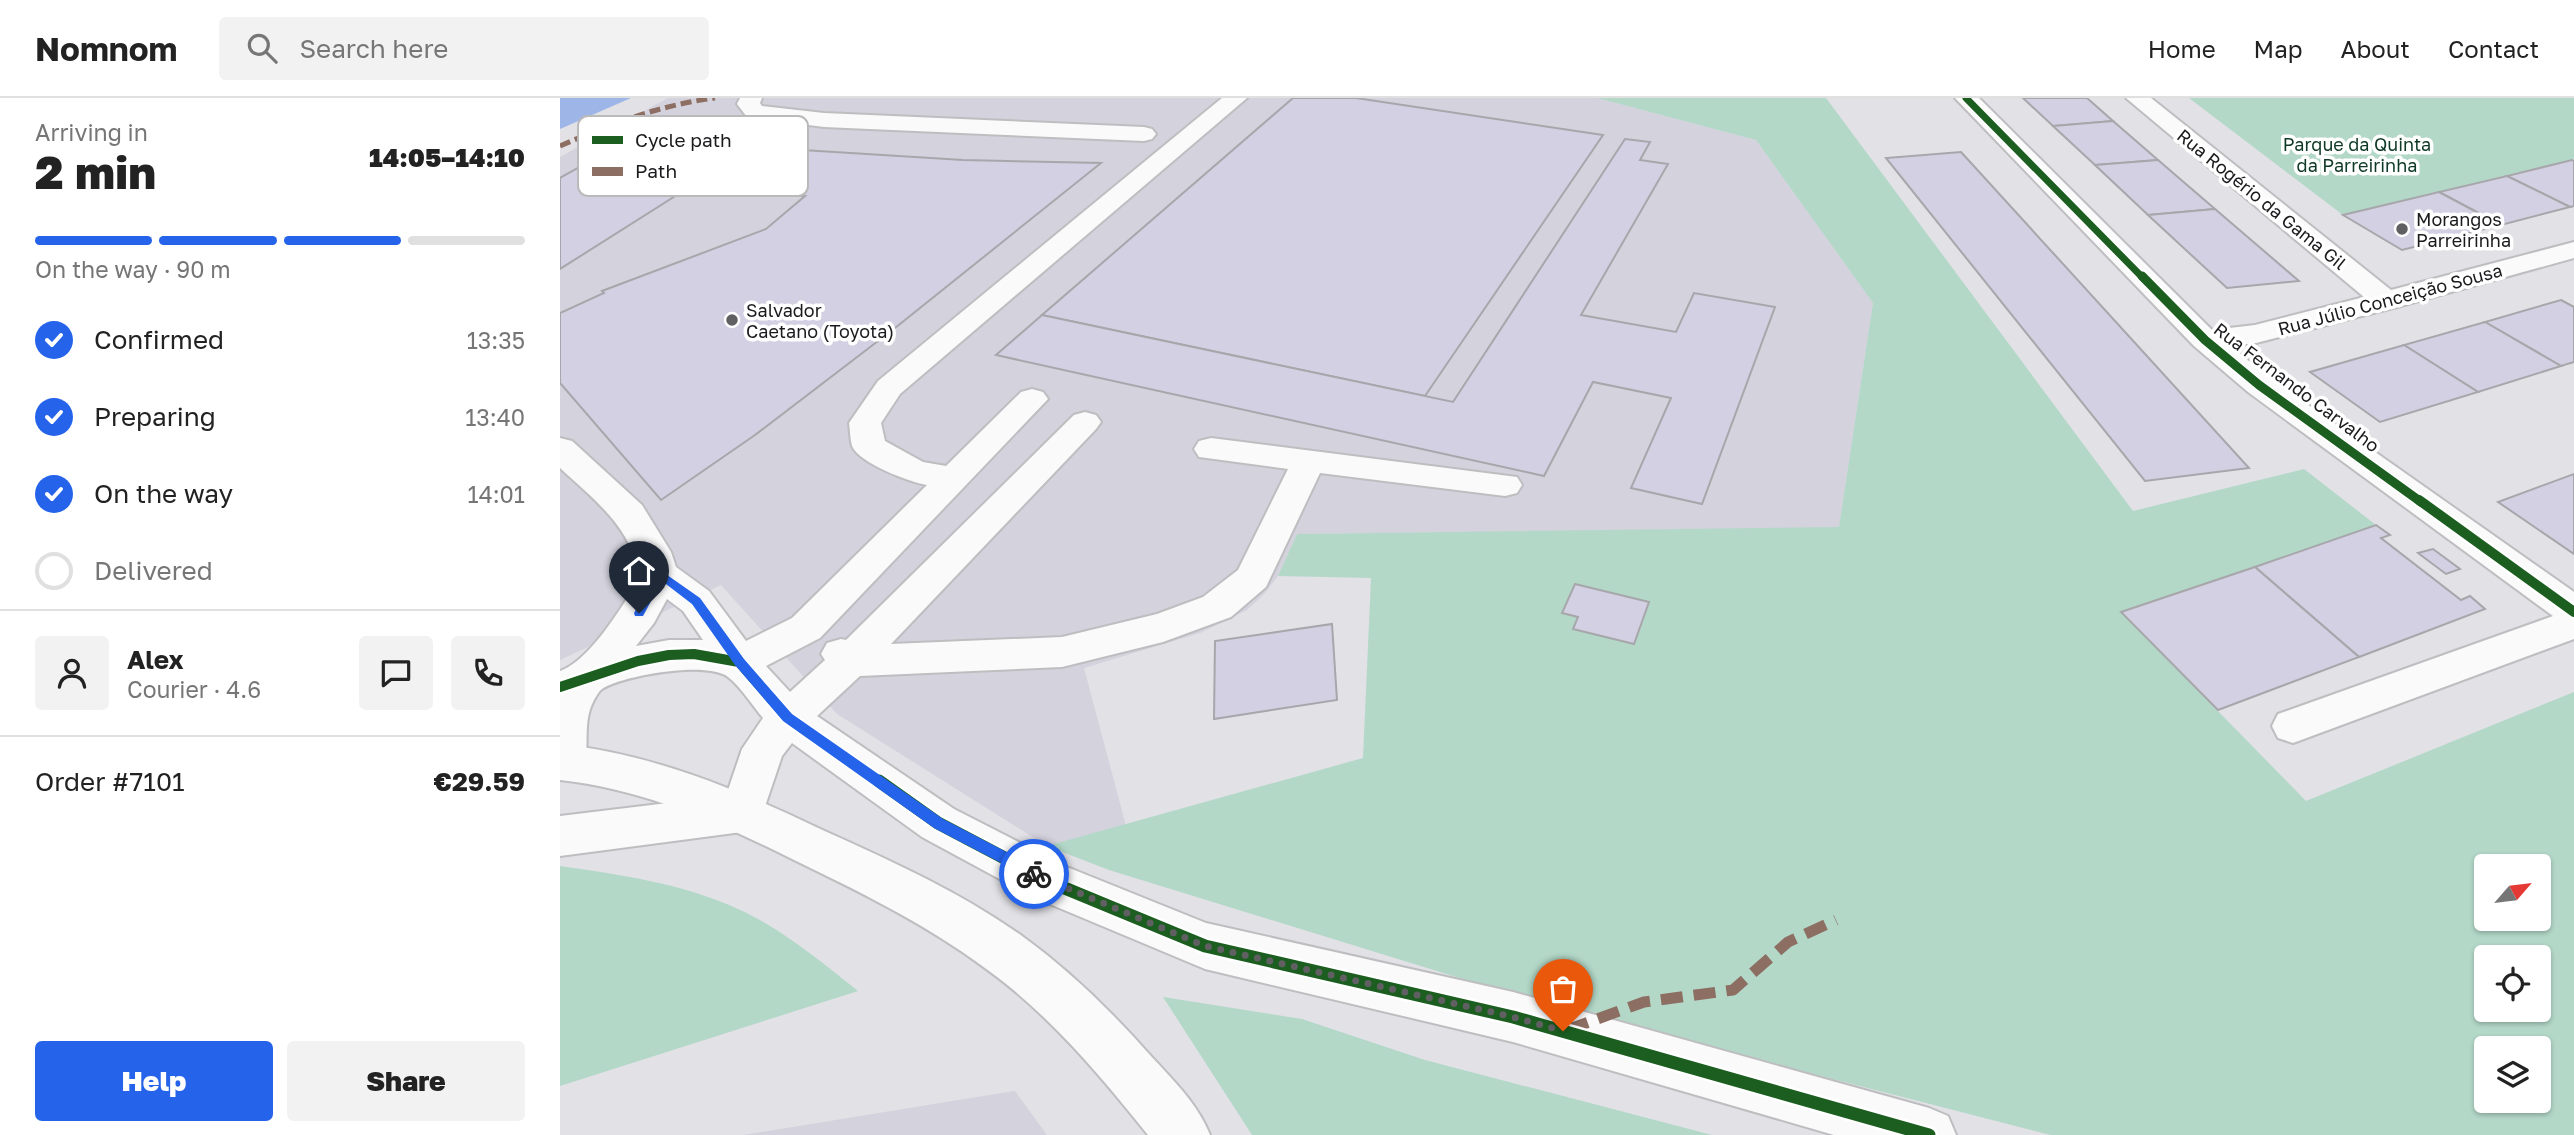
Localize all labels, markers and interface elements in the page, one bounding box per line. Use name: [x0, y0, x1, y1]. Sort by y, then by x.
search box: [219, 17, 709, 80]
text: Nomnom: [35, 29, 177, 68]
icon: search: [243, 29, 281, 67]
text: Search here: [299, 33, 448, 64]
text: Home: [2148, 34, 2216, 63]
text: Map: [2254, 34, 2303, 63]
text: About: [2341, 34, 2410, 63]
text: Contact: [2448, 34, 2539, 63]
legend: [578, 116, 808, 196]
text: Arriving in: [35, 118, 148, 146]
street label: Rua Rogério da Gama Gil: [2173, 124, 2351, 274]
text: Cycle path: [635, 128, 732, 151]
park label: Parque da Quinta da Parreirinha: [2283, 133, 2431, 176]
text: 14:05–14:10: [369, 142, 525, 173]
text: 2 min: [35, 144, 156, 199]
text: Path: [635, 159, 677, 182]
place label: Morangos Parreirinha: [2416, 208, 2511, 251]
marker: Morangos Parreirinha: [2394, 221, 2410, 237]
text: On the way · 90 m: [35, 255, 231, 283]
street label: Rua Júlio Conceição Sousa: [2275, 258, 2505, 340]
place label: Salvador Caetano (Toyota): [746, 299, 894, 342]
marker: Salvador Caetano (Toyota): [724, 312, 740, 328]
street label: Rua Fernando Carvalho: [2210, 318, 2384, 456]
icon: check: [35, 321, 73, 359]
text: Confirmed: [94, 324, 224, 355]
text: 13:35: [467, 326, 525, 354]
icon: check: [35, 398, 73, 436]
text: Preparing: [94, 401, 216, 432]
text: 13:40: [465, 403, 525, 431]
icon: check: [35, 475, 73, 513]
text: On the way: [94, 478, 233, 509]
text: 14:01: [468, 480, 525, 508]
pin: [609, 541, 669, 613]
icon: home: [620, 552, 658, 590]
text: Delivered: [94, 555, 213, 586]
button: person: [35, 636, 109, 710]
button: chat: [359, 636, 433, 710]
button: phone: [451, 636, 525, 710]
text: Alex: [127, 644, 184, 675]
text: Courier · 4.6: [127, 675, 261, 703]
text: Order #7101: [35, 766, 185, 797]
text: €29.59: [434, 766, 525, 797]
courier: [999, 839, 1069, 909]
north arrow: [2474, 854, 2552, 931]
map controls: [2474, 854, 2551, 1113]
icon: bike: [1015, 855, 1053, 893]
button: locate: [2474, 945, 2551, 1022]
pin: [1533, 959, 1593, 1031]
icon: bag: [1544, 970, 1582, 1008]
button: layers: [2474, 1036, 2551, 1113]
button: Help: [35, 1041, 273, 1121]
button: Share: [287, 1041, 525, 1121]

